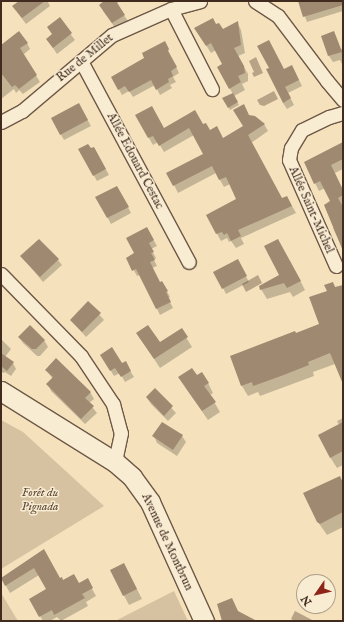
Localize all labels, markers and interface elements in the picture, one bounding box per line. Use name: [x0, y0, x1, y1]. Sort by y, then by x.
street label: Rue de Millet: [54, 31, 116, 85]
street label: Allée Edouard Cestac: [104, 110, 166, 212]
street label: Allée Saint-Michel: [285, 164, 337, 256]
park label: Forêt du Pignada: [22, 486, 58, 514]
street label: Avenue de Montbrun: [138, 491, 196, 593]
north arrow: [296, 574, 336, 614]
text: N: [298, 592, 315, 608]

